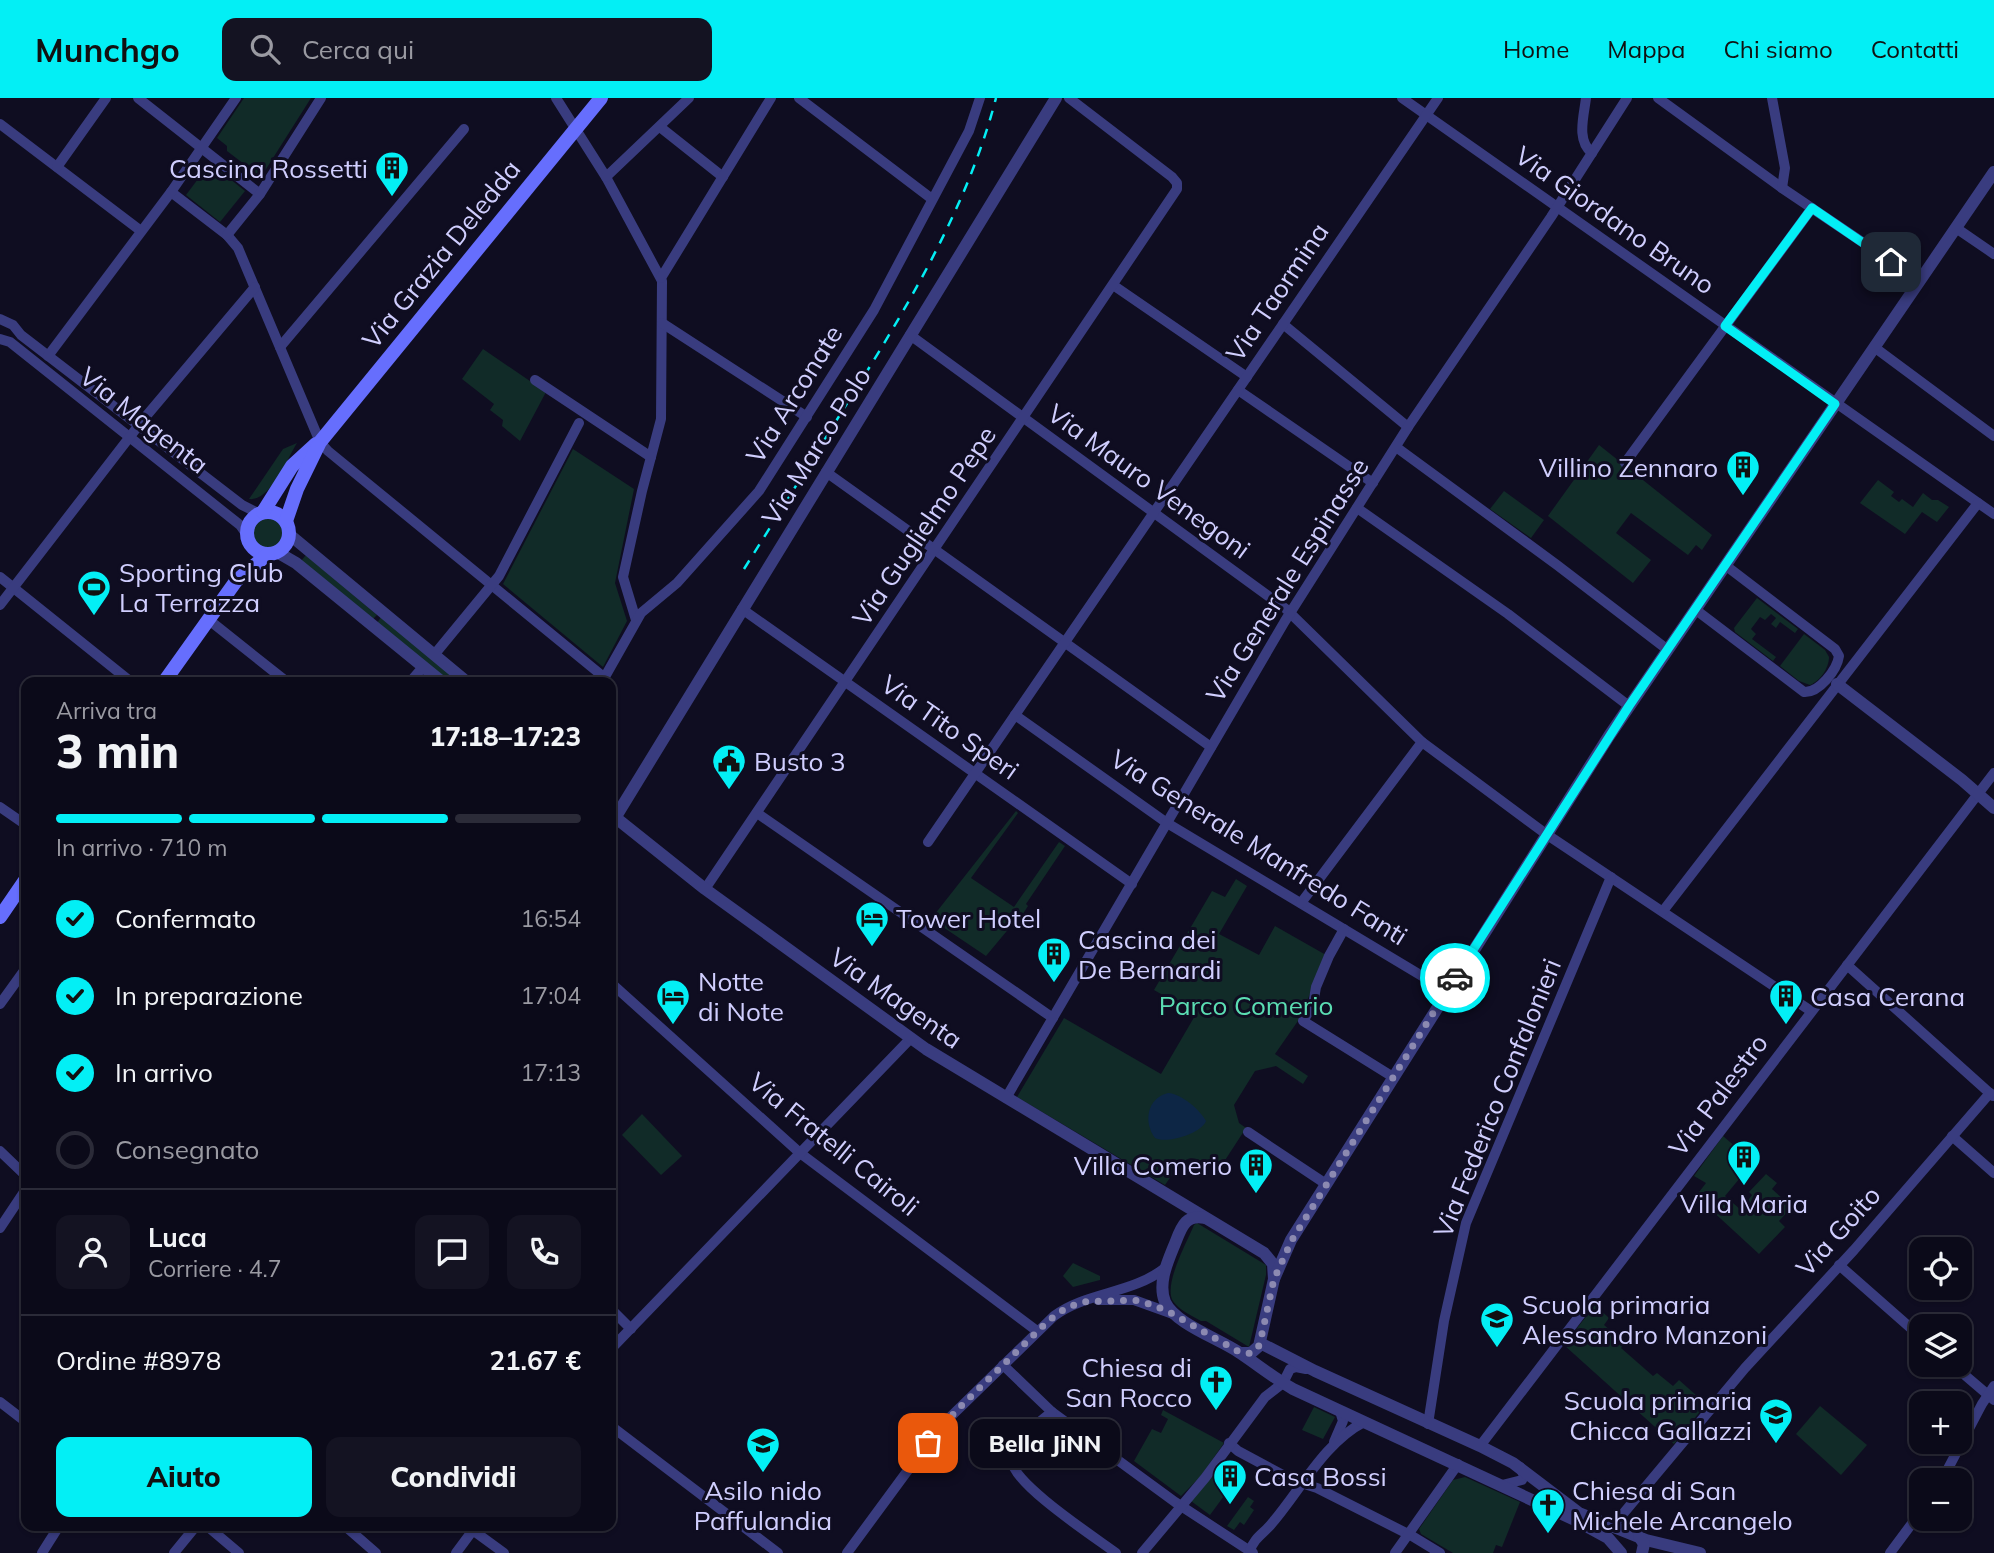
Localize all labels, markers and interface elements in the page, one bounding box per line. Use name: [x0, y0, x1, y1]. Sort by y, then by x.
search box: [222, 18, 712, 81]
text: Munchgo: [35, 29, 180, 70]
icon: search: [246, 30, 284, 68]
text: Cerca qui: [302, 33, 414, 66]
text: Home: [1503, 34, 1569, 64]
text: Mappa: [1607, 34, 1685, 64]
text: Chi siamo: [1723, 34, 1833, 64]
text: Contatti: [1871, 34, 1959, 64]
street label: Via Giordano Bruno: [1509, 139, 1721, 301]
building icon: Cascina Rossetti: [373, 149, 411, 198]
place label: Cascina Rossetti: [169, 152, 368, 185]
street label: Via Grazia Deledda: [355, 153, 527, 355]
street label: Via Taormina: [1219, 216, 1335, 368]
pin: [1861, 232, 1921, 292]
icon: home: [1872, 243, 1910, 281]
street label: Via Arconate: [739, 319, 849, 469]
street label: Via Magenta: [73, 359, 215, 481]
street label: Via Marco Polo: [754, 361, 878, 531]
street label: Via Mauro Venegoni: [1041, 396, 1257, 566]
street label: Via Guglielmo Pepe: [845, 420, 1003, 632]
building icon: Villino Zennaro: [1724, 448, 1762, 497]
place label: Villino Zennaro: [1539, 451, 1718, 484]
street label: Via Generale Espinasse: [1198, 452, 1376, 708]
place label: Sporting Club La Terrazza: [119, 556, 283, 619]
sports icon: Sporting Club La Terrazza: [75, 568, 113, 617]
street label: Via Tito Speri: [875, 667, 1025, 787]
text: Arriva tra: [56, 696, 157, 725]
text: 17:18–17:23: [430, 720, 581, 753]
text: 3 min: [56, 722, 179, 780]
public building icon: Busto 3: [710, 742, 748, 791]
street label: Via Generale Manfredo Fanti: [1104, 742, 1414, 952]
place label: Busto 3: [754, 745, 846, 778]
text: In arrivo · 710 m: [56, 833, 228, 862]
hotel icon: Tower Hotel: [853, 899, 891, 948]
icon: check: [56, 900, 94, 938]
text: Confermato: [115, 902, 256, 935]
place label: Tower Hotel: [896, 902, 1041, 935]
text: 16:54: [521, 904, 581, 933]
place label: Cascina dei De Bernardi: [1078, 923, 1222, 986]
building icon: Cascina dei De Bernardi: [1035, 935, 1073, 984]
street label: Via Magenta: [823, 940, 969, 1056]
courier: [1420, 943, 1490, 1013]
street label: Via Federico Confalonieri: [1426, 954, 1568, 1242]
icon: car: [1436, 959, 1474, 997]
place label: Notte di Note: [698, 965, 784, 1028]
icon: check: [56, 977, 94, 1015]
hotel icon: Notte di Note: [654, 977, 692, 1026]
building icon: Casa Cerana: [1767, 977, 1805, 1026]
text: In preparazione: [115, 979, 303, 1012]
place label: Casa Cerana: [1810, 980, 1965, 1013]
text: 17:04: [521, 981, 581, 1010]
park label: Parco Comerio: [1159, 989, 1333, 1022]
street label: Via Palestro: [1661, 1027, 1775, 1163]
icon: check: [56, 1054, 94, 1092]
text: In arrivo: [115, 1056, 213, 1089]
text: 17:13: [521, 1058, 581, 1087]
street label: Via Fratelli Cairoli: [742, 1065, 926, 1223]
text: Consegnato: [115, 1133, 259, 1166]
building icon: Villa Maria: [1725, 1138, 1763, 1187]
building icon: Villa Comerio: [1237, 1146, 1275, 1195]
place label: Villa Comerio: [1074, 1149, 1232, 1182]
street label: Via Goito: [1789, 1179, 1887, 1283]
place label: Villa Maria: [1680, 1187, 1808, 1220]
button: person: [56, 1215, 130, 1289]
button: chat: [415, 1215, 489, 1289]
button: phone: [507, 1215, 581, 1289]
text: Luca: [148, 1221, 207, 1254]
map controls: [1909, 1237, 1972, 1531]
button: locate: [1909, 1237, 1972, 1300]
text: Corriere · 4.7: [148, 1254, 282, 1283]
place label: Scuola primaria Alessandro Manzoni: [1522, 1288, 1767, 1351]
school or university icon: Scuola primaria Alessandro Manzoni: [1478, 1300, 1516, 1349]
button: layers: [1909, 1314, 1972, 1377]
text: Ordine #8978: [56, 1344, 221, 1377]
text: 21.67 €: [489, 1344, 581, 1377]
place label: Chiesa di San Rocco: [1066, 1351, 1192, 1414]
church icon: Chiesa di San Rocco: [1197, 1363, 1235, 1412]
place label: Scuola primaria Chicca Gallazzi: [1564, 1384, 1752, 1447]
button: +: [1909, 1391, 1972, 1454]
school or university icon: Scuola primaria Chicca Gallazzi: [1757, 1396, 1795, 1445]
pin: [898, 1413, 958, 1473]
callout: Bella JiNN: [970, 1418, 1120, 1468]
icon: bag: [909, 1424, 947, 1462]
school or university icon: Asilo nido Paffulandia: [744, 1425, 782, 1474]
text: Bella JiNN: [989, 1429, 1101, 1458]
button: Aiuto: [56, 1437, 312, 1517]
button: Condividi: [326, 1437, 581, 1517]
building icon: Casa Bossi: [1211, 1457, 1249, 1506]
place label: Casa Bossi: [1254, 1460, 1387, 1493]
button: −: [1909, 1468, 1972, 1531]
place label: Asilo nido Paffulandia: [694, 1474, 832, 1537]
place label: Chiesa di San Michele Arcangelo: [1572, 1474, 1793, 1537]
church icon: Chiesa di San Michele Arcangelo: [1529, 1486, 1567, 1535]

